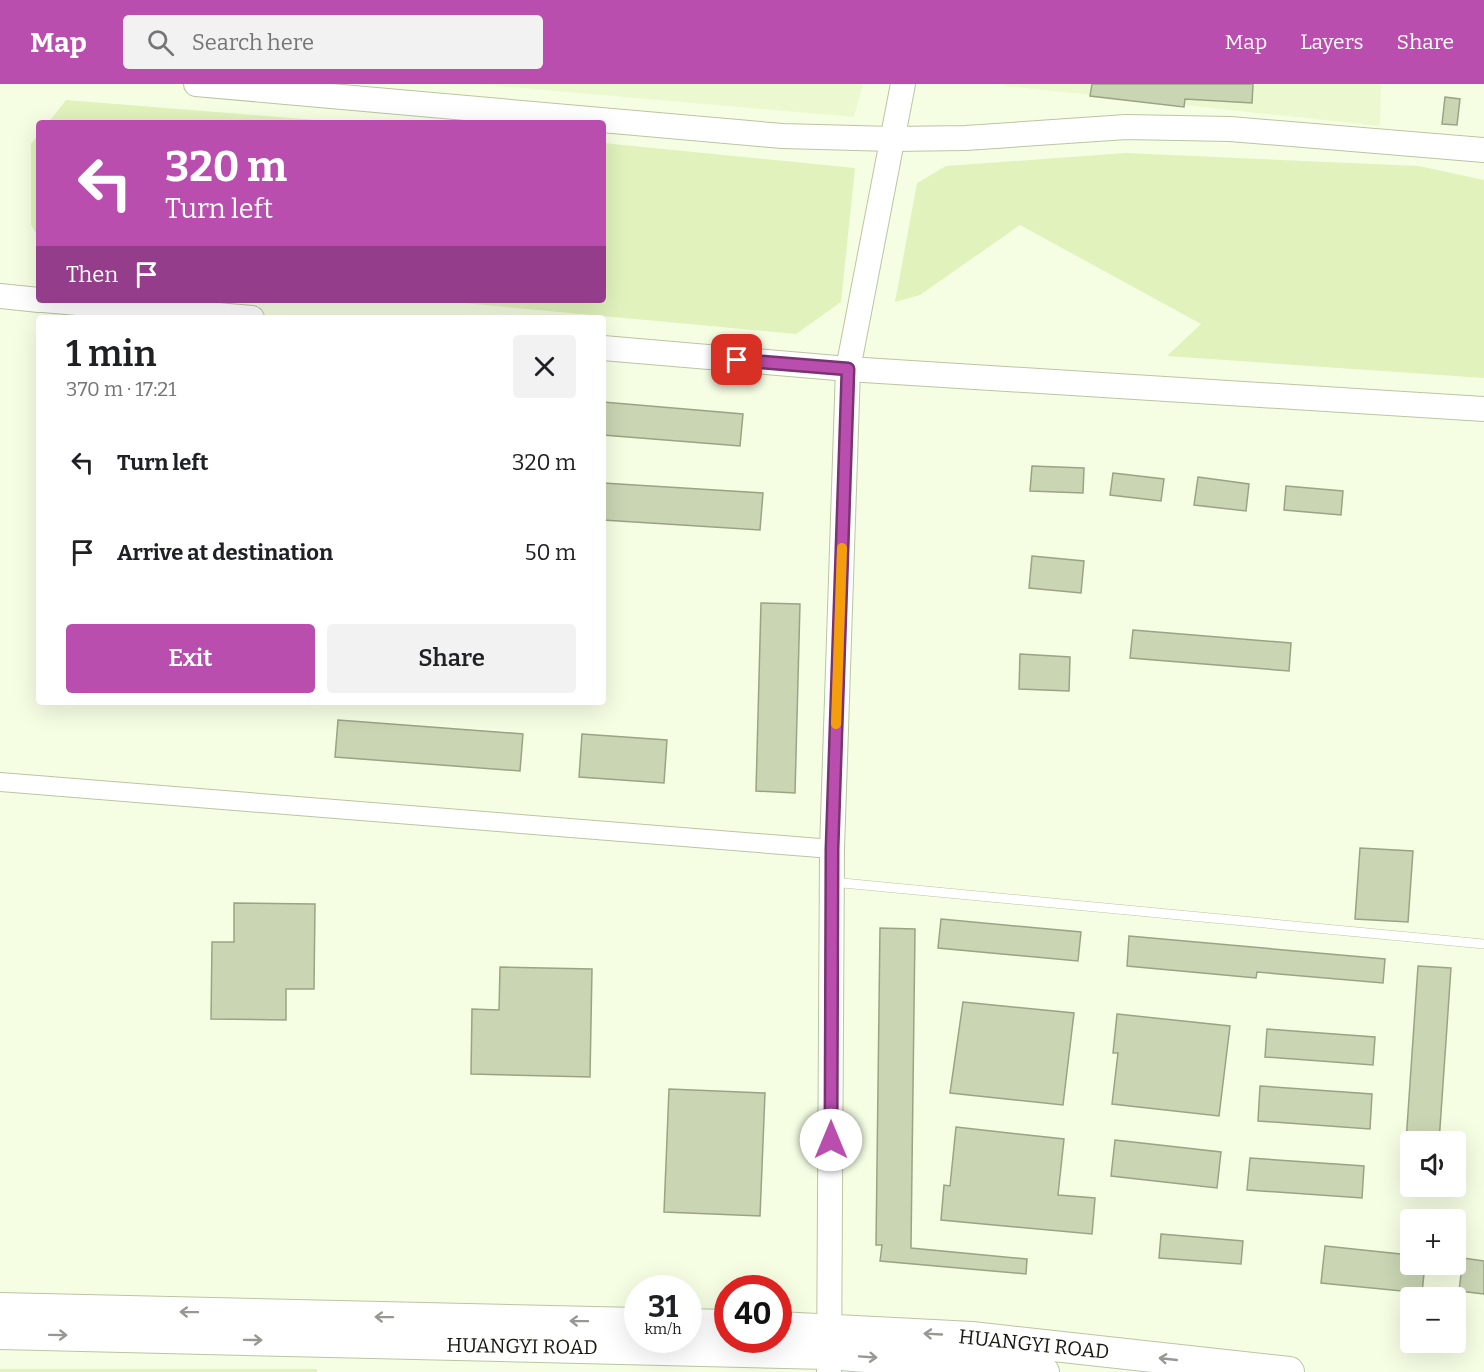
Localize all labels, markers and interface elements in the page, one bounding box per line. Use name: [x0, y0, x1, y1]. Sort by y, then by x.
search box: [123, 15, 543, 69]
text: Map: [30, 26, 87, 59]
icon: search: [144, 26, 177, 59]
text: Search here: [192, 29, 314, 56]
text: Map: [1225, 29, 1267, 55]
text: Layers: [1300, 29, 1364, 55]
text: Share: [1397, 29, 1454, 55]
text: 320 m: [165, 142, 287, 192]
icon: left: [66, 144, 144, 222]
text: Turn left: [165, 193, 273, 225]
icon: arrive: [130, 258, 163, 291]
text: Then: [66, 261, 118, 288]
text: 1 min: [66, 332, 157, 376]
pin: [711, 334, 762, 385]
button: close: [513, 335, 576, 398]
icon: arrive: [720, 343, 753, 376]
text: 370 m · 17:21: [66, 377, 176, 401]
icon: left: [66, 446, 99, 479]
text: Turn left: [117, 449, 209, 476]
text: 320 m: [512, 449, 576, 476]
icon: arrive: [66, 536, 99, 569]
text: Arrive at destination: [117, 539, 333, 566]
text: 50 m: [525, 539, 576, 566]
button: Exit: [66, 624, 315, 693]
button: Share: [327, 624, 576, 693]
position arrow: [799, 1108, 863, 1172]
map controls: [1400, 1131, 1466, 1353]
button: sound: [1400, 1131, 1466, 1197]
button: +: [1400, 1209, 1466, 1275]
speed limit sign: 40: [714, 1275, 792, 1353]
button: −: [1400, 1287, 1466, 1353]
text: 31: [648, 1289, 678, 1325]
one-way arrow: [180, 1306, 200, 1318]
one-way arrow: [375, 1311, 395, 1322]
one-way arrow: [570, 1316, 590, 1327]
text: km/h: [644, 1320, 682, 1338]
street label: HUANGYI ROAD: [957, 1324, 1111, 1364]
one-way arrow: [923, 1329, 943, 1340]
one-way arrow: [48, 1330, 68, 1341]
street label: HUANGYI ROAD: [446, 1333, 598, 1359]
one-way arrow: [243, 1334, 263, 1346]
one-way arrow: [858, 1351, 878, 1362]
one-way arrow: [1159, 1353, 1179, 1364]

